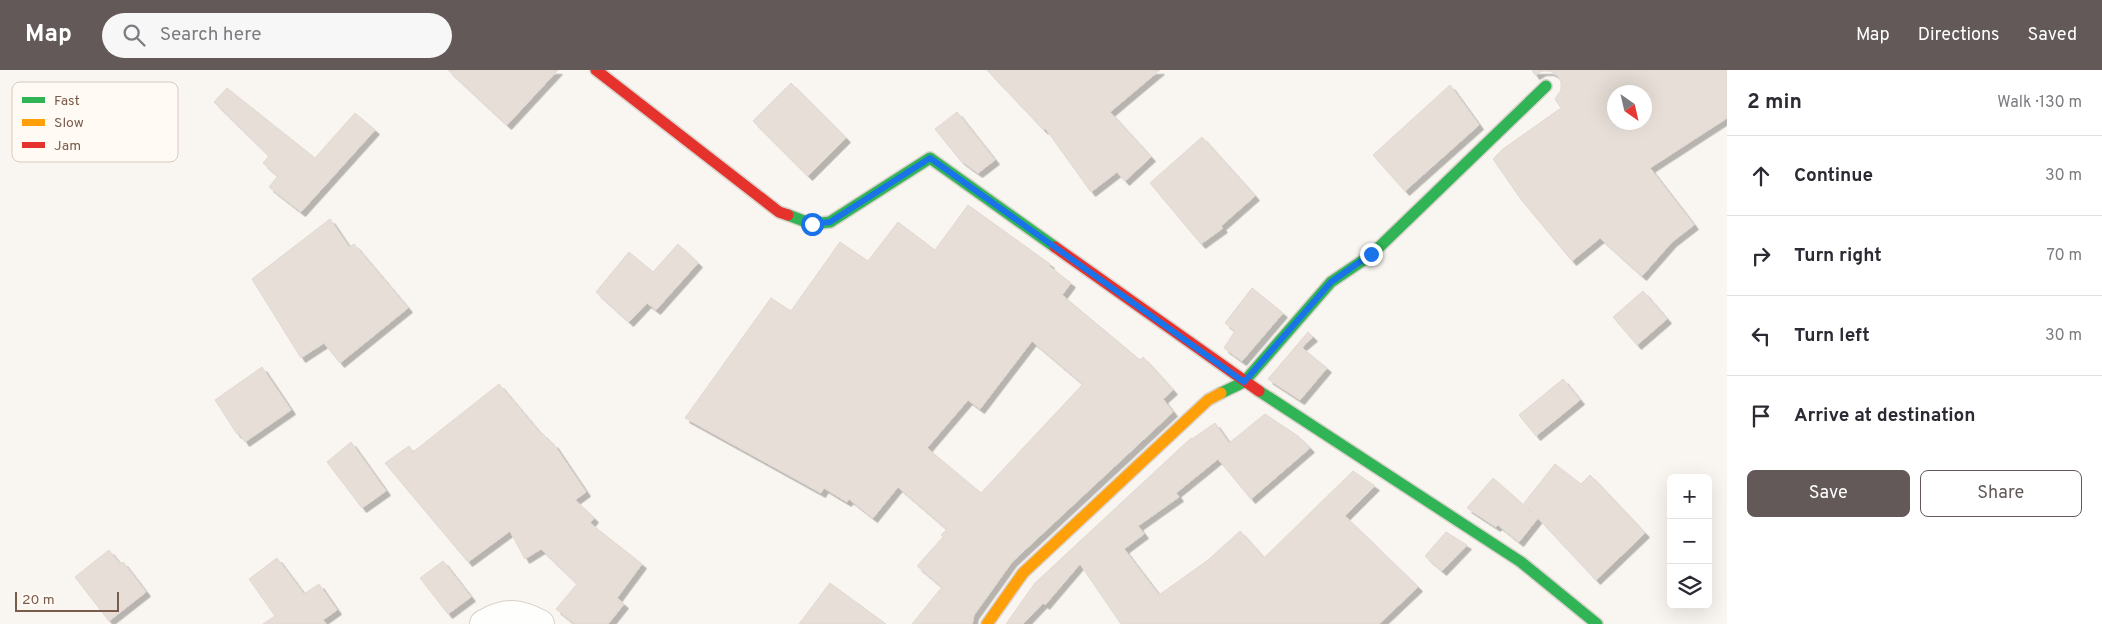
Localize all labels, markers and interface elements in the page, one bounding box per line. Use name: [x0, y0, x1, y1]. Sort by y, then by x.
search box: [102, 13, 452, 58]
text: Map: [25, 20, 72, 50]
icon: search: [120, 21, 148, 49]
text: Search here: [160, 23, 261, 47]
text: Map: [1856, 24, 1890, 47]
text: Directions: [1918, 24, 2000, 47]
text: Saved: [2028, 24, 2077, 47]
legend: [12, 82, 178, 162]
north arrow: [1607, 85, 1652, 130]
text: 2 min: [1747, 89, 1802, 116]
text: Fast: [54, 93, 80, 110]
text: Walk · 130 m: [1997, 93, 2082, 113]
text: Slow: [54, 115, 84, 132]
text: Jam: [54, 138, 81, 155]
icon: ahead: [1747, 162, 1775, 190]
text: Continue: [1794, 164, 1873, 188]
text: 30 m: [2045, 166, 2082, 186]
route start: [801, 213, 824, 236]
icon: right: [1747, 242, 1775, 270]
route end: [1360, 243, 1383, 266]
text: Turn right: [1794, 244, 1882, 268]
text: 70 m: [2047, 246, 2082, 266]
icon: left: [1747, 322, 1775, 350]
text: Turn left: [1794, 324, 1870, 348]
text: 30 m: [2045, 326, 2082, 346]
icon: arrive: [1747, 402, 1775, 430]
text: Arrive at destination: [1794, 404, 1975, 428]
button: Save: [1747, 470, 1910, 517]
button: Share: [1920, 470, 2082, 517]
map controls: [1667, 474, 1712, 609]
button: +: [1667, 474, 1712, 519]
button: −: [1667, 519, 1712, 564]
button: layers: [1667, 564, 1712, 609]
scale bar: [15, 589, 119, 612]
text: 20 m: [22, 592, 55, 609]

